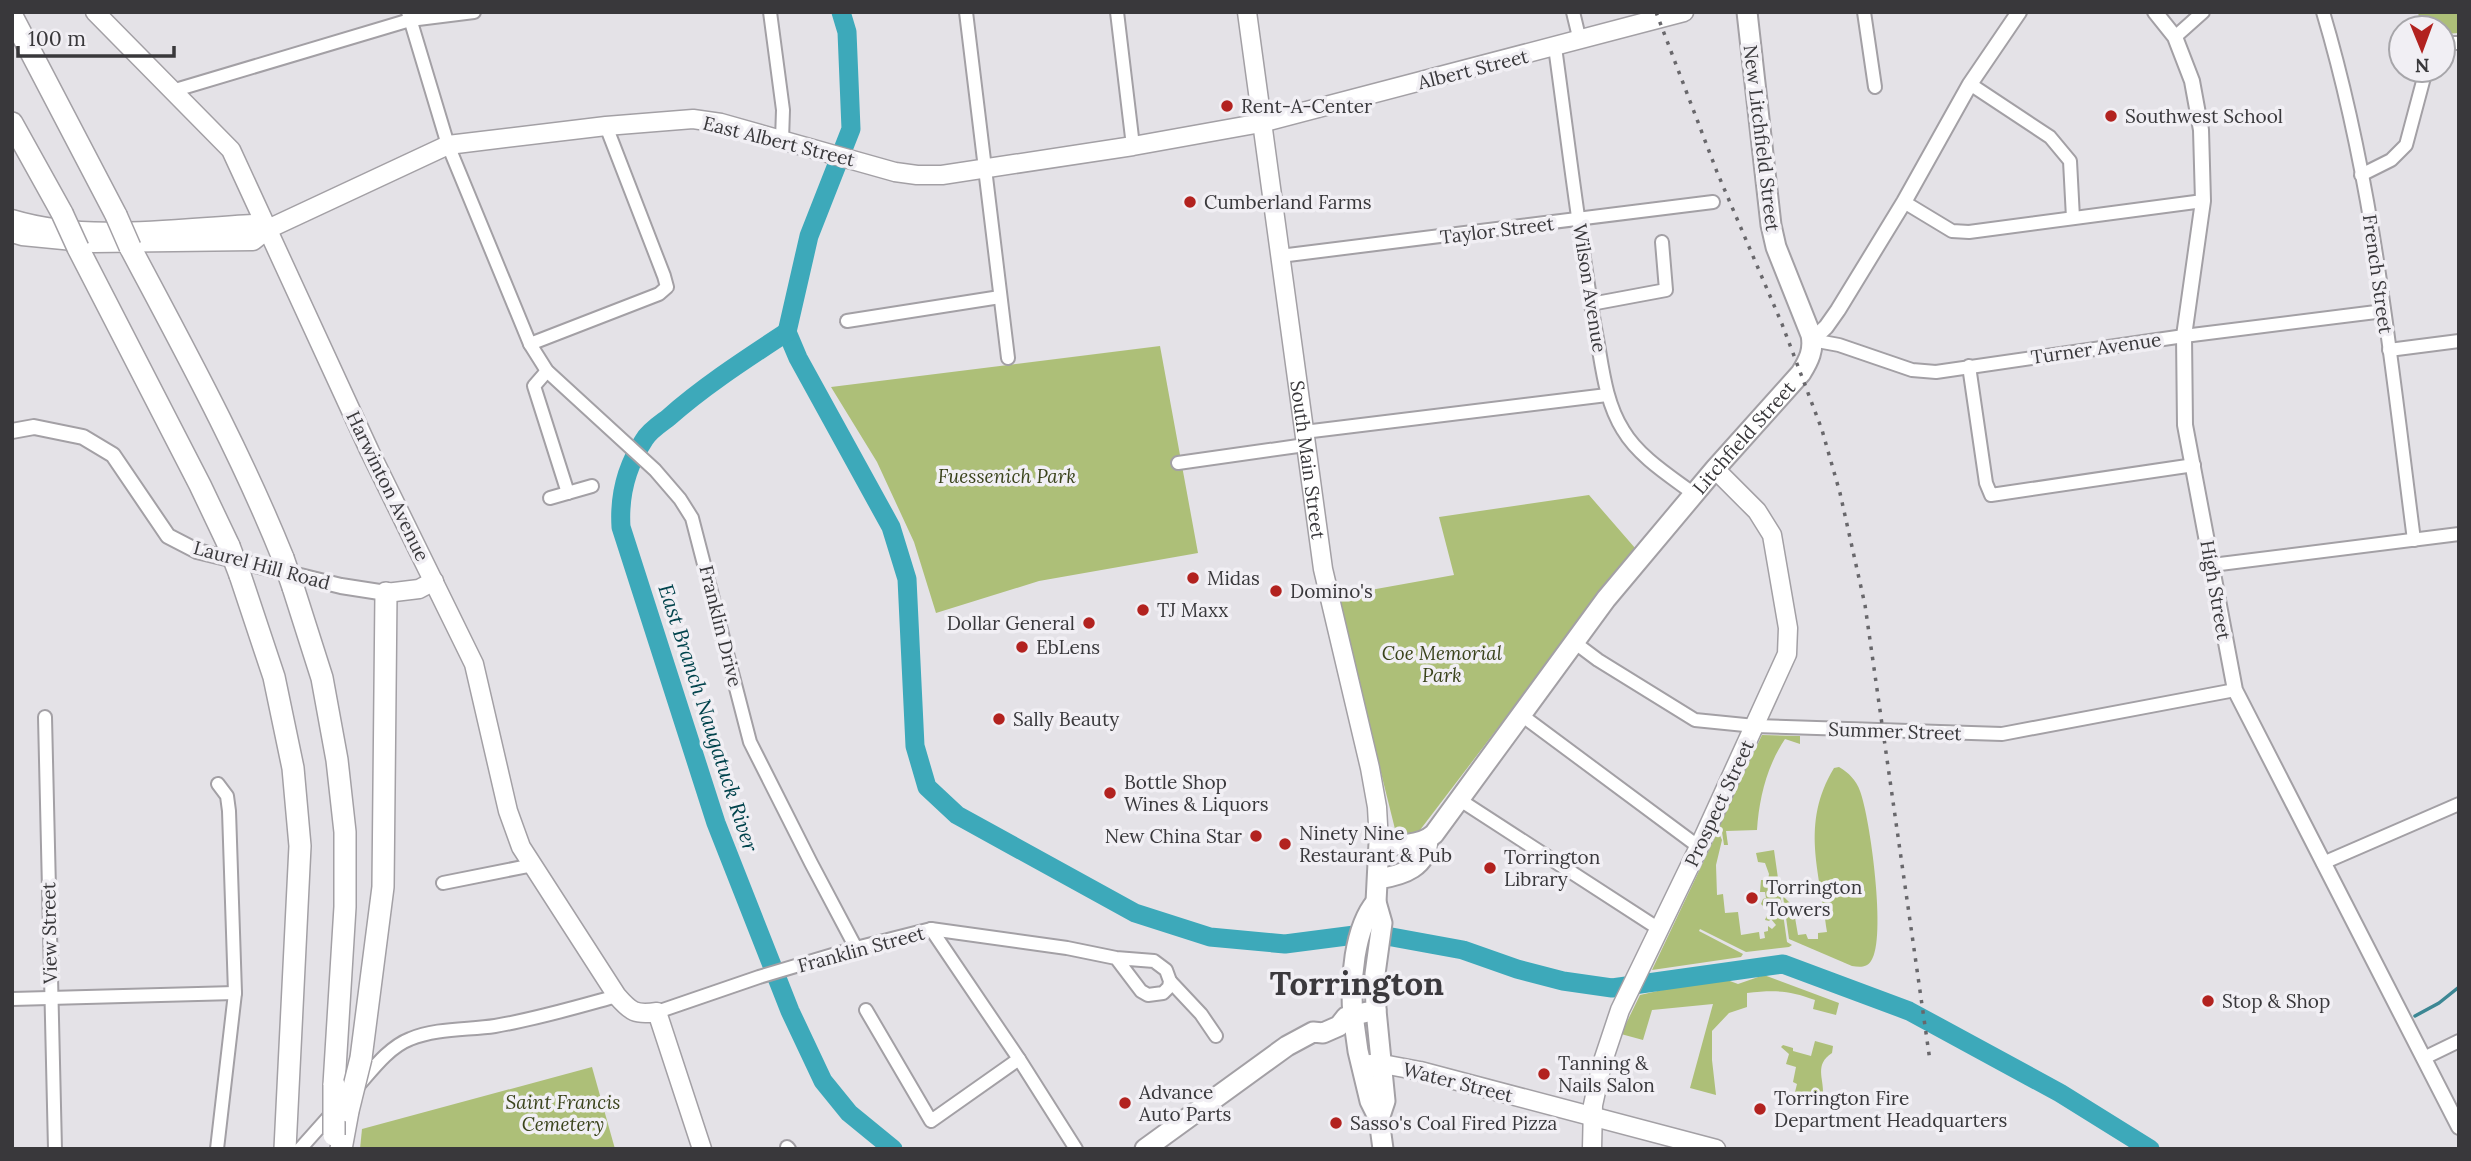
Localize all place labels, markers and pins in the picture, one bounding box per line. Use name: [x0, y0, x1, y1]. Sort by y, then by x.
place label: Rent-A-Center: [1241, 94, 1373, 118]
marker: Rent-A-Center: [1219, 98, 1235, 114]
place label: Southwest School: [2125, 104, 2283, 128]
marker: Southwest School: [2103, 108, 2119, 124]
place label: Cumberland Farms: [1204, 190, 1372, 214]
marker: Cumberland Farms: [1182, 194, 1198, 210]
place label: Midas: [1207, 566, 1260, 590]
marker: Midas: [1185, 570, 1201, 586]
place label: Domino's: [1290, 579, 1373, 603]
marker: Domino's: [1268, 583, 1284, 599]
place label: TJ Maxx: [1157, 598, 1228, 622]
marker: TJ Maxx: [1135, 602, 1151, 618]
place label: Dollar General: [947, 611, 1075, 635]
marker: Dollar General: [1081, 615, 1097, 631]
place label: EbLens: [1036, 635, 1100, 659]
marker: EbLens: [1014, 639, 1030, 655]
place label: Sally Beauty: [1013, 707, 1119, 731]
marker: Sally Beauty: [991, 711, 1007, 727]
place label: Bottle Shop Wines & Liquors: [1124, 770, 1269, 816]
marker: Bottle Shop Wines & Liquors: [1102, 785, 1118, 801]
place label: Ninety Nine Restaurant & Pub: [1299, 821, 1452, 867]
place label: New China Star: [1105, 824, 1243, 848]
marker: New China Star: [1248, 828, 1264, 844]
marker: Ninety Nine Restaurant & Pub: [1277, 836, 1293, 852]
place label: Torrington Library: [1504, 845, 1600, 891]
marker: Torrington Library: [1482, 860, 1498, 876]
place label: Torrington Towers: [1766, 875, 1862, 921]
marker: Torrington Towers: [1744, 890, 1760, 906]
place label: Stop & Shop: [2222, 989, 2330, 1013]
marker: Stop & Shop: [2200, 993, 2216, 1009]
place label: Tanning & Nails Salon: [1558, 1051, 1655, 1097]
marker: Tanning & Nails Salon: [1536, 1066, 1552, 1082]
place label: Advance Auto Parts: [1138, 1080, 1232, 1126]
place label: Torrington Fire Department Headquarters: [1774, 1086, 2007, 1132]
marker: Advance Auto Parts: [1117, 1095, 1133, 1111]
marker: Torrington Fire Department Headquarters: [1752, 1101, 1768, 1117]
place label: Sasso's Coal Fired Pizza: [1350, 1111, 1558, 1135]
marker: Sasso's Coal Fired Pizza: [1328, 1115, 1344, 1131]

